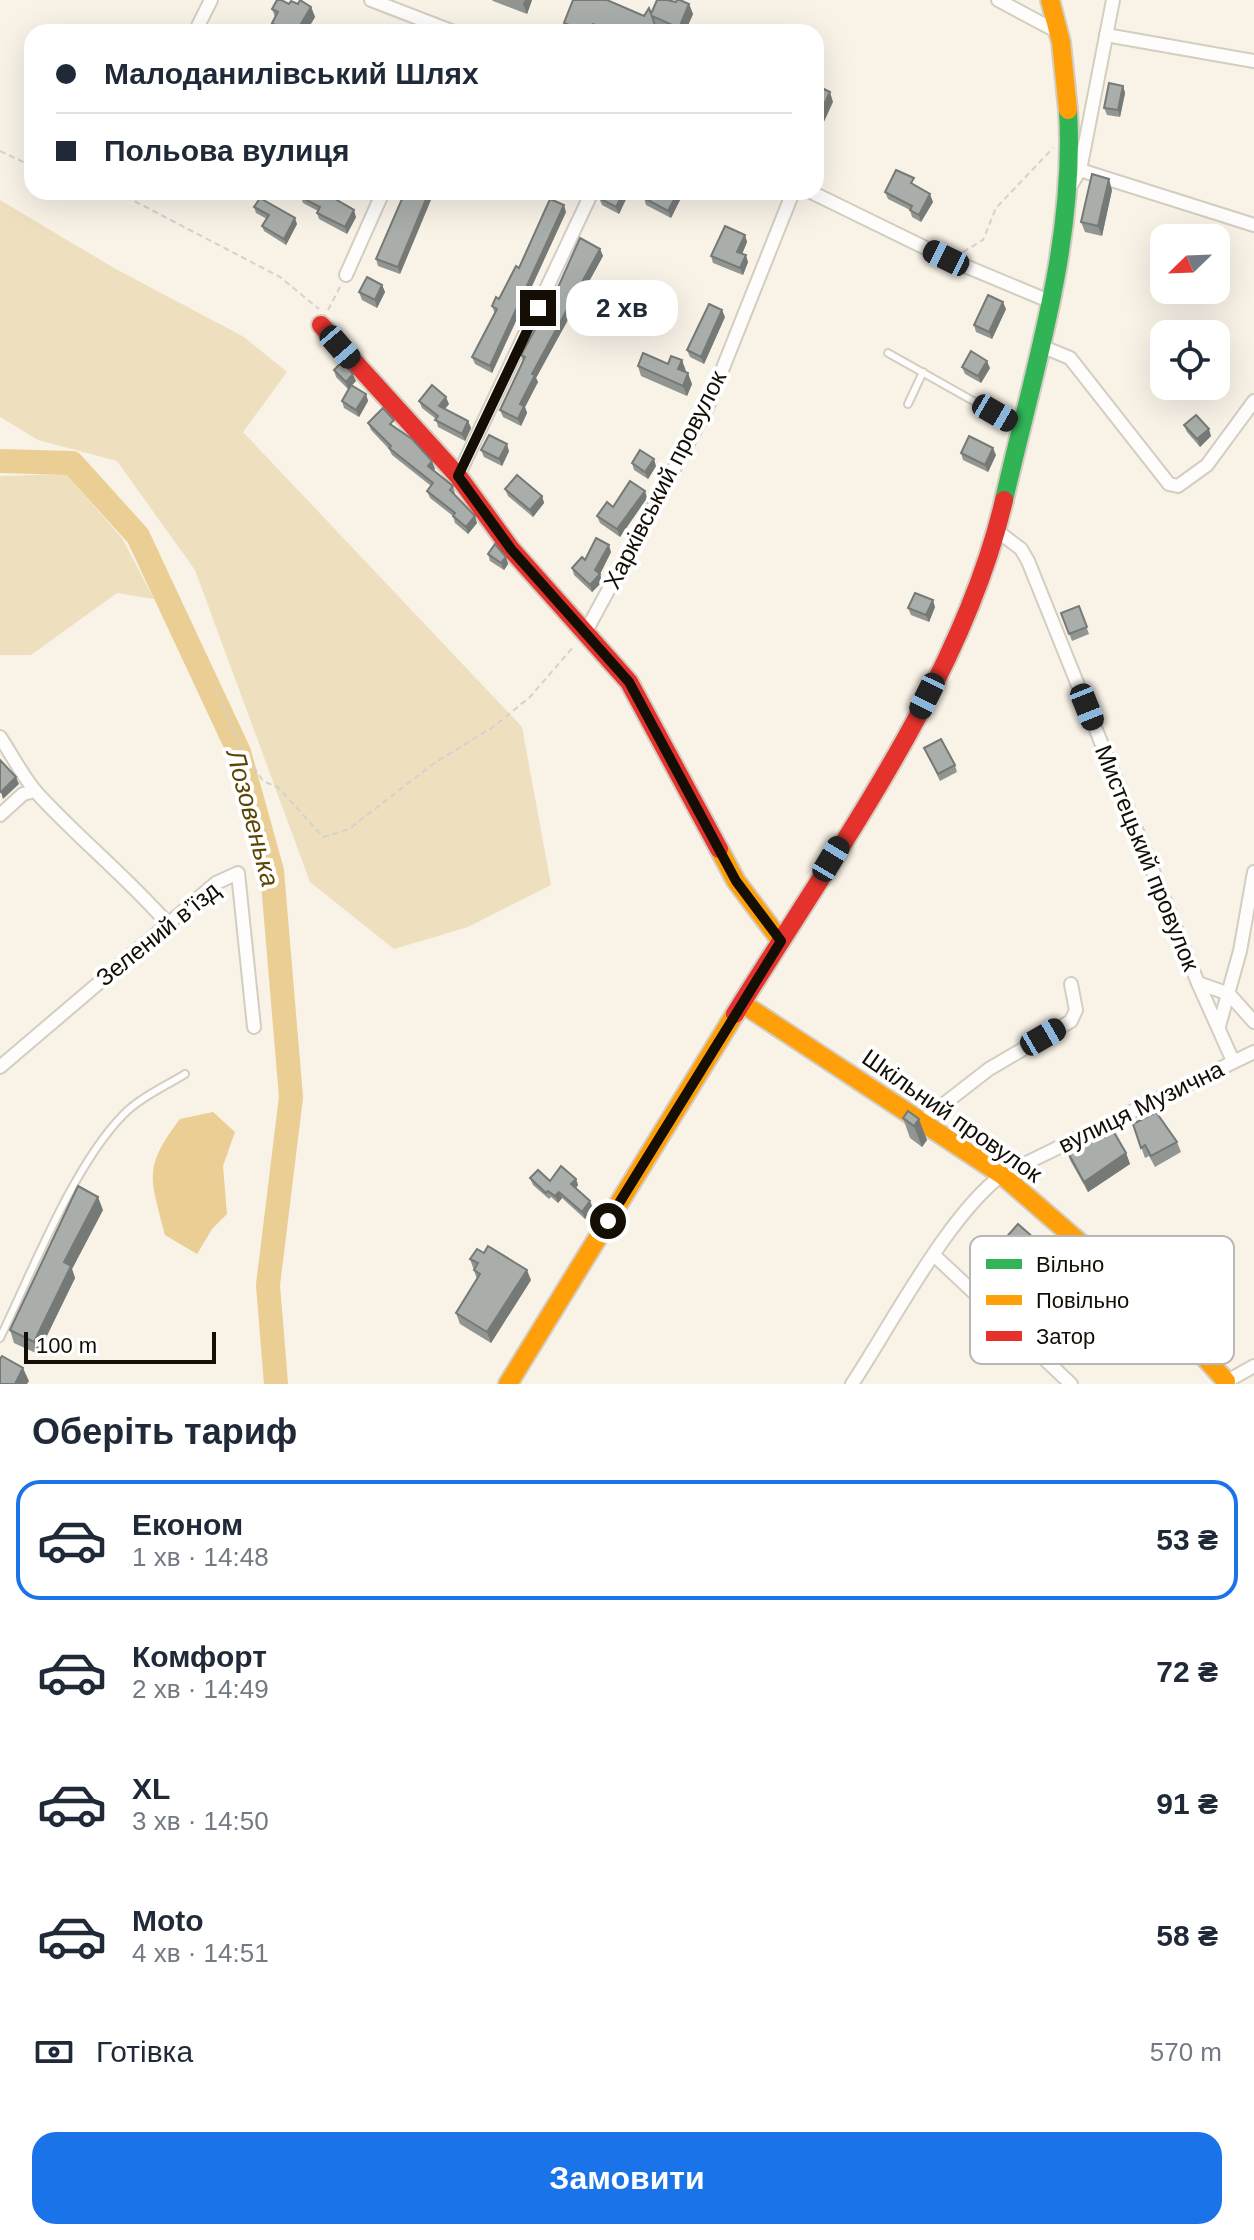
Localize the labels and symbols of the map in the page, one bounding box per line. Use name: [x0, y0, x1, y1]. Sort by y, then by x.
north arrow: [1150, 224, 1230, 304]
car: [919, 237, 973, 279]
callout: 2 хв: [566, 280, 678, 336]
route end: [520, 290, 556, 326]
car: [315, 321, 365, 373]
street label: Харківський провулок: [598, 366, 732, 593]
car: [968, 391, 1022, 435]
car: [906, 669, 948, 723]
car: [1067, 680, 1107, 734]
street label: Мистецький провулок: [1090, 741, 1205, 975]
water label: Лозовенька: [220, 744, 286, 890]
car: [808, 832, 854, 886]
street label: Зелений в’їзд: [91, 876, 225, 991]
car: [1016, 1015, 1070, 1059]
street label: Шкільний провулок: [857, 1044, 1048, 1188]
street label: вулиця Музична: [1054, 1055, 1228, 1158]
route start: [590, 1203, 626, 1239]
legend: [970, 1236, 1234, 1364]
text: Вільно: [1036, 1252, 1104, 1277]
text: Повільно: [1036, 1288, 1129, 1313]
text: Затор: [1036, 1324, 1095, 1349]
scale bar: [24, 1328, 216, 1364]

